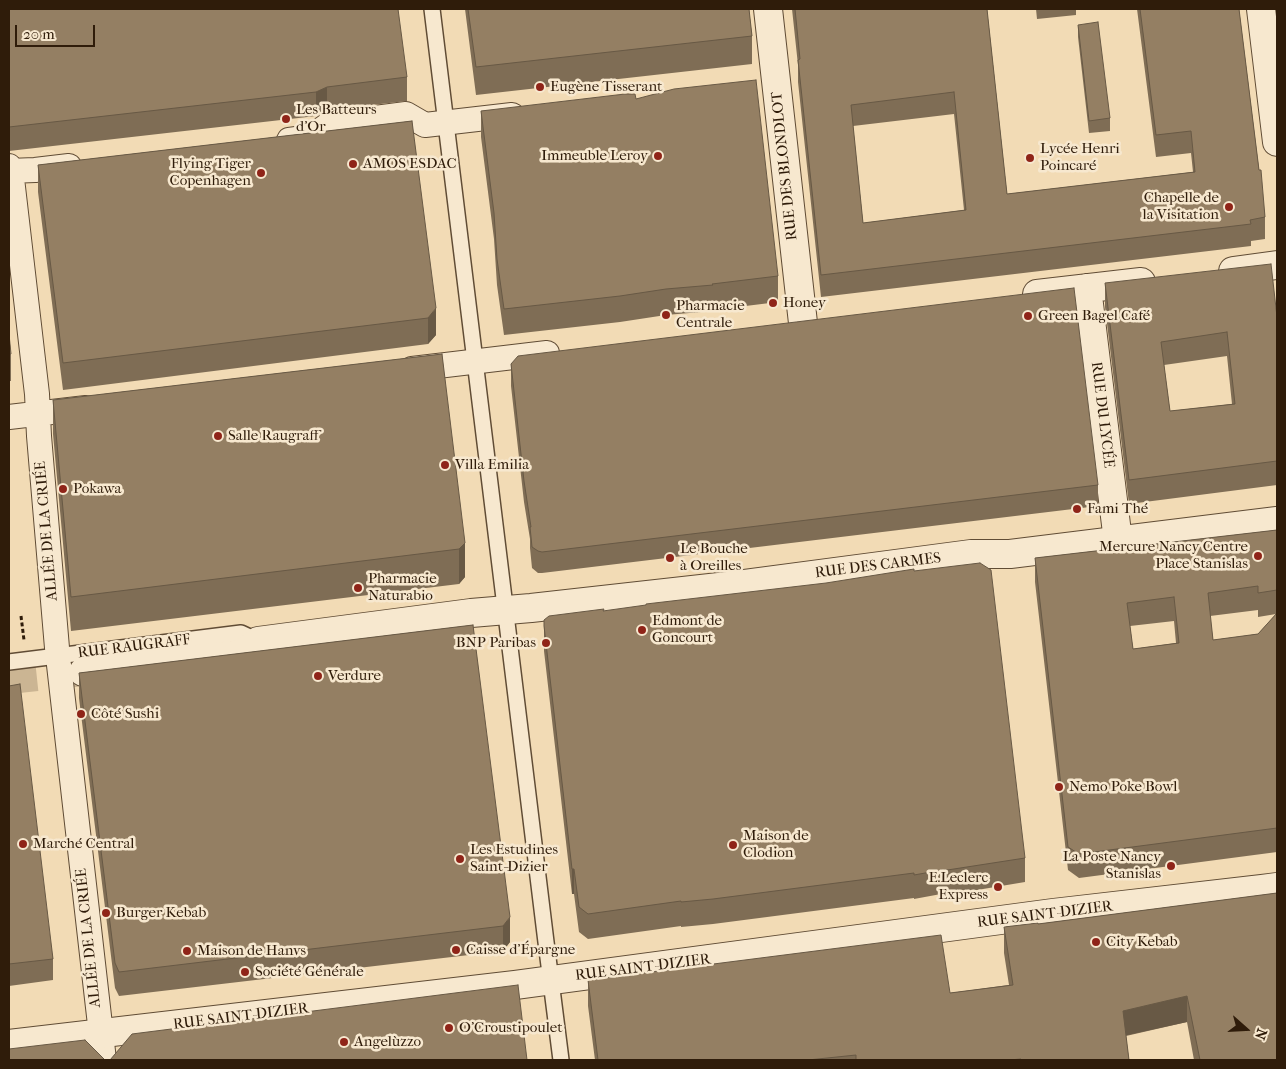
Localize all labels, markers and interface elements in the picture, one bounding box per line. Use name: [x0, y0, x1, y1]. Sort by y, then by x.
scale bar: [18, 15, 98, 47]
text: 20 m: [23, 25, 55, 43]
place label: Eugène Tisserant: [550, 78, 662, 96]
marker: Eugène Tisserant: [534, 81, 546, 93]
street label: RUE DES BLONDLOT: [768, 91, 802, 241]
place label: Les Batteurs d'Or: [296, 101, 376, 136]
marker: Les Batteurs d'Or: [280, 113, 292, 125]
place label: Lycée Henri Poincaré: [1040, 140, 1120, 175]
place label: Immeuble Leroy: [541, 147, 648, 165]
marker: Immeuble Leroy: [652, 150, 664, 162]
marker: Lycée Henri Poincaré: [1024, 152, 1036, 164]
place label: Flying Tiger Copenhagen: [170, 155, 251, 190]
place label: AMOS ESDAC: [363, 155, 457, 173]
marker: AMOS ESDAC: [347, 158, 359, 170]
marker: Flying Tiger Copenhagen: [255, 167, 267, 179]
place label: Chapelle de la Visitation: [1142, 189, 1219, 224]
marker: Chapelle de la Visitation: [1223, 201, 1235, 213]
place label: Honey: [783, 294, 826, 312]
place label: Pharmacie Centrale: [676, 297, 745, 332]
marker: Honey: [767, 297, 779, 309]
place label: Green Bagel Café: [1038, 307, 1150, 325]
marker: Pharmacie Centrale: [660, 309, 672, 321]
marker: Green Bagel Café: [1022, 310, 1034, 322]
street label: RUE DU LYCÉE: [1087, 361, 1117, 469]
place label: Salle Raugraff: [228, 427, 318, 445]
marker: Salle Raugraff: [212, 430, 224, 442]
place label: Villa Emilia: [455, 456, 529, 474]
marker: Villa Emilia: [439, 459, 451, 471]
street label: ALLÉE DE LA CRIÉE: [32, 460, 62, 602]
place label: Pokawa: [73, 480, 121, 498]
marker: Pokawa: [57, 483, 69, 495]
place label: Fami Thé: [1087, 500, 1148, 518]
marker: Fami Thé: [1071, 503, 1083, 515]
place label: Mercure Nancy Centre Place Stanislas: [1099, 538, 1248, 573]
place label: Le Bouche à Oreilles: [680, 540, 748, 575]
street label: RUE DES CARMES: [814, 549, 942, 583]
marker: Mercure Nancy Centre Place Stanislas: [1252, 550, 1264, 562]
marker: Le Bouche à Oreilles: [664, 552, 676, 564]
place label: Pharmacie Naturabio: [368, 570, 437, 605]
marker: Pharmacie Naturabio: [352, 582, 364, 594]
place label: Edmont de Goncourt: [652, 612, 722, 647]
marker: Edmont de Goncourt: [636, 624, 648, 636]
street label: RUE RAUGRAFF: [77, 631, 191, 663]
place label: BNP Paribas: [456, 634, 536, 652]
marker: BNP Paribas: [540, 637, 552, 649]
place label: Verdure: [328, 667, 381, 685]
marker: Verdure: [312, 670, 324, 682]
place label: Côté Sushi: [91, 705, 159, 723]
marker: Côté Sushi: [75, 708, 87, 720]
place label: Nemo Poke Bowl: [1069, 778, 1177, 796]
marker: Nemo Poke Bowl: [1053, 781, 1065, 793]
place label: Maison de Clodion: [743, 827, 809, 862]
place label: Marché Central: [33, 835, 134, 853]
marker: Marché Central: [17, 838, 29, 850]
marker: Maison de Clodion: [727, 839, 739, 851]
place label: Les Estudines Saint-Dizier: [470, 841, 558, 876]
place label: La Poste Nancy Stanislas: [1063, 848, 1161, 883]
marker: Les Estudines Saint-Dizier: [454, 853, 466, 865]
marker: La Poste Nancy Stanislas: [1165, 860, 1177, 872]
street label: ALLÉE DE LA CRIÉE: [73, 867, 105, 1009]
place label: E.Leclerc Express: [928, 869, 988, 904]
marker: E.Leclerc Express: [992, 881, 1004, 893]
street label: RUE SAINT-DIZIER: [976, 898, 1114, 932]
place label: Burger Kebab: [116, 904, 206, 922]
marker: Burger Kebab: [100, 907, 112, 919]
place label: City Kebab: [1106, 933, 1178, 951]
marker: City Kebab: [1090, 936, 1102, 948]
place label: Caisse d'Épargne: [466, 941, 575, 959]
place label: Maison de Hanvs: [197, 942, 306, 960]
marker: Caisse d'Épargne: [450, 944, 462, 956]
marker: Maison de Hanvs: [181, 945, 193, 957]
street label: RUE SAINT-DIZIER: [574, 951, 712, 985]
place label: Société Générale: [255, 963, 364, 981]
marker: Société Générale: [239, 966, 251, 978]
street label: RUE SAINT-DIZIER: [172, 1000, 310, 1034]
north arrow: [1221, 1004, 1271, 1054]
place label: O'Croustipoulet: [459, 1019, 563, 1037]
marker: O'Croustipoulet: [443, 1022, 455, 1034]
text: N: [1251, 1026, 1270, 1042]
place label: Angelùzzo: [354, 1033, 421, 1051]
marker: Angelùzzo: [338, 1036, 350, 1048]

